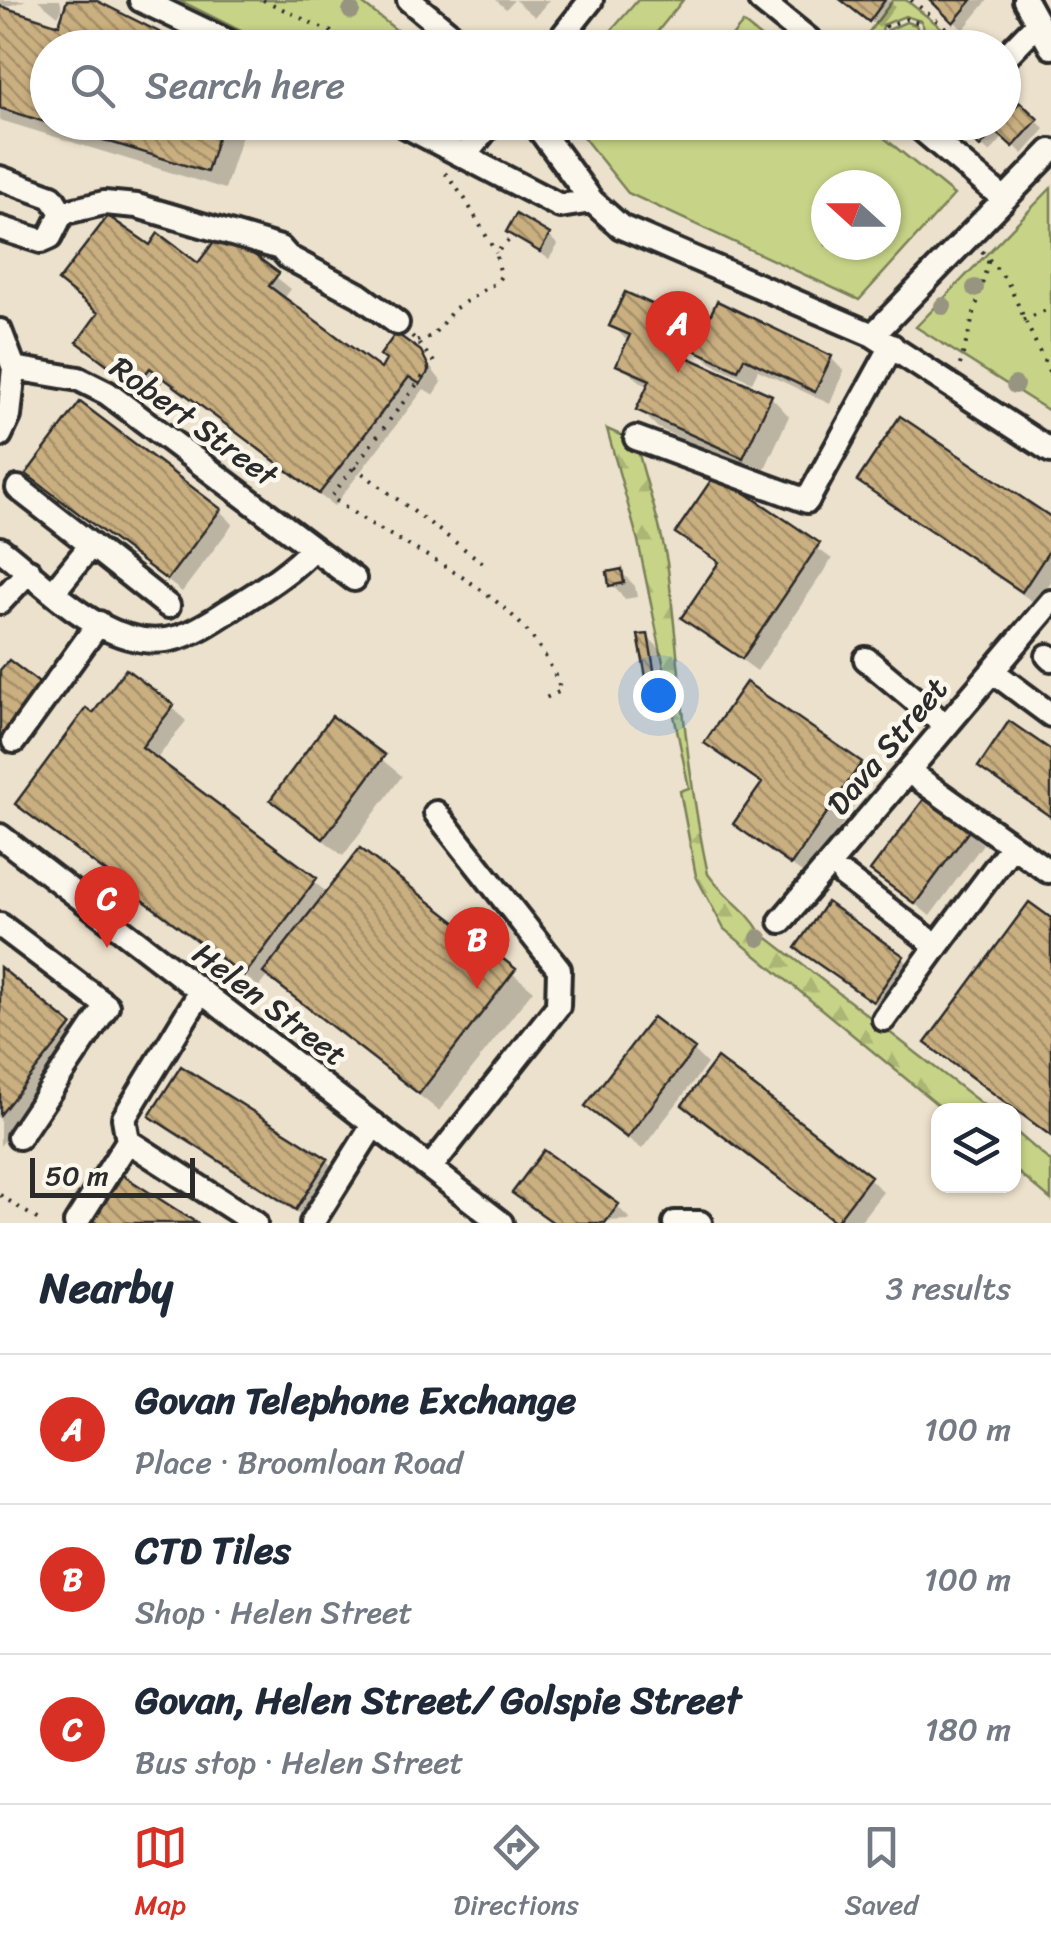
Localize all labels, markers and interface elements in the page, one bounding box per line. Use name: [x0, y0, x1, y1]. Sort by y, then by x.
search box: [30, 30, 1021, 140]
text: Search here: [145, 52, 345, 119]
icon: search: [65, 58, 120, 113]
north arrow: [811, 170, 901, 260]
pin: A: [646, 290, 710, 373]
street label: Robert Street: [97, 340, 291, 503]
street label: Dava Street: [812, 664, 963, 829]
your location: [633, 670, 684, 721]
pin: C: [74, 866, 140, 948]
pin: B: [444, 906, 510, 989]
street label: Helen Street: [180, 927, 360, 1082]
map controls: [931, 1103, 1021, 1193]
button: layers: [931, 1103, 1021, 1193]
text: 50 m: [45, 1151, 109, 1200]
scale bar: [30, 1153, 195, 1198]
text: Nearby: [40, 1251, 173, 1325]
text: 3 results: [886, 1260, 1011, 1317]
text: Govan Telephone Exchange: [135, 1367, 576, 1434]
text: A: [62, 1401, 83, 1458]
text: 100 m: [924, 1401, 1011, 1458]
text: Place · Broomloan Road: [135, 1434, 463, 1491]
text: CTD Tiles: [135, 1517, 291, 1584]
text: B: [62, 1551, 83, 1608]
text: 100 m: [924, 1551, 1011, 1608]
text: Shop · Helen Street: [135, 1584, 412, 1641]
text: Govan, Helen Street/ Golspie Street: [135, 1667, 741, 1734]
text: C: [63, 1701, 82, 1758]
text: 180 m: [925, 1701, 1011, 1758]
text: Bus stop · Helen Street: [135, 1734, 464, 1791]
tab: Map: [133, 1820, 188, 1929]
tab: Directions: [453, 1820, 579, 1929]
tab: Saved: [844, 1820, 918, 1929]

